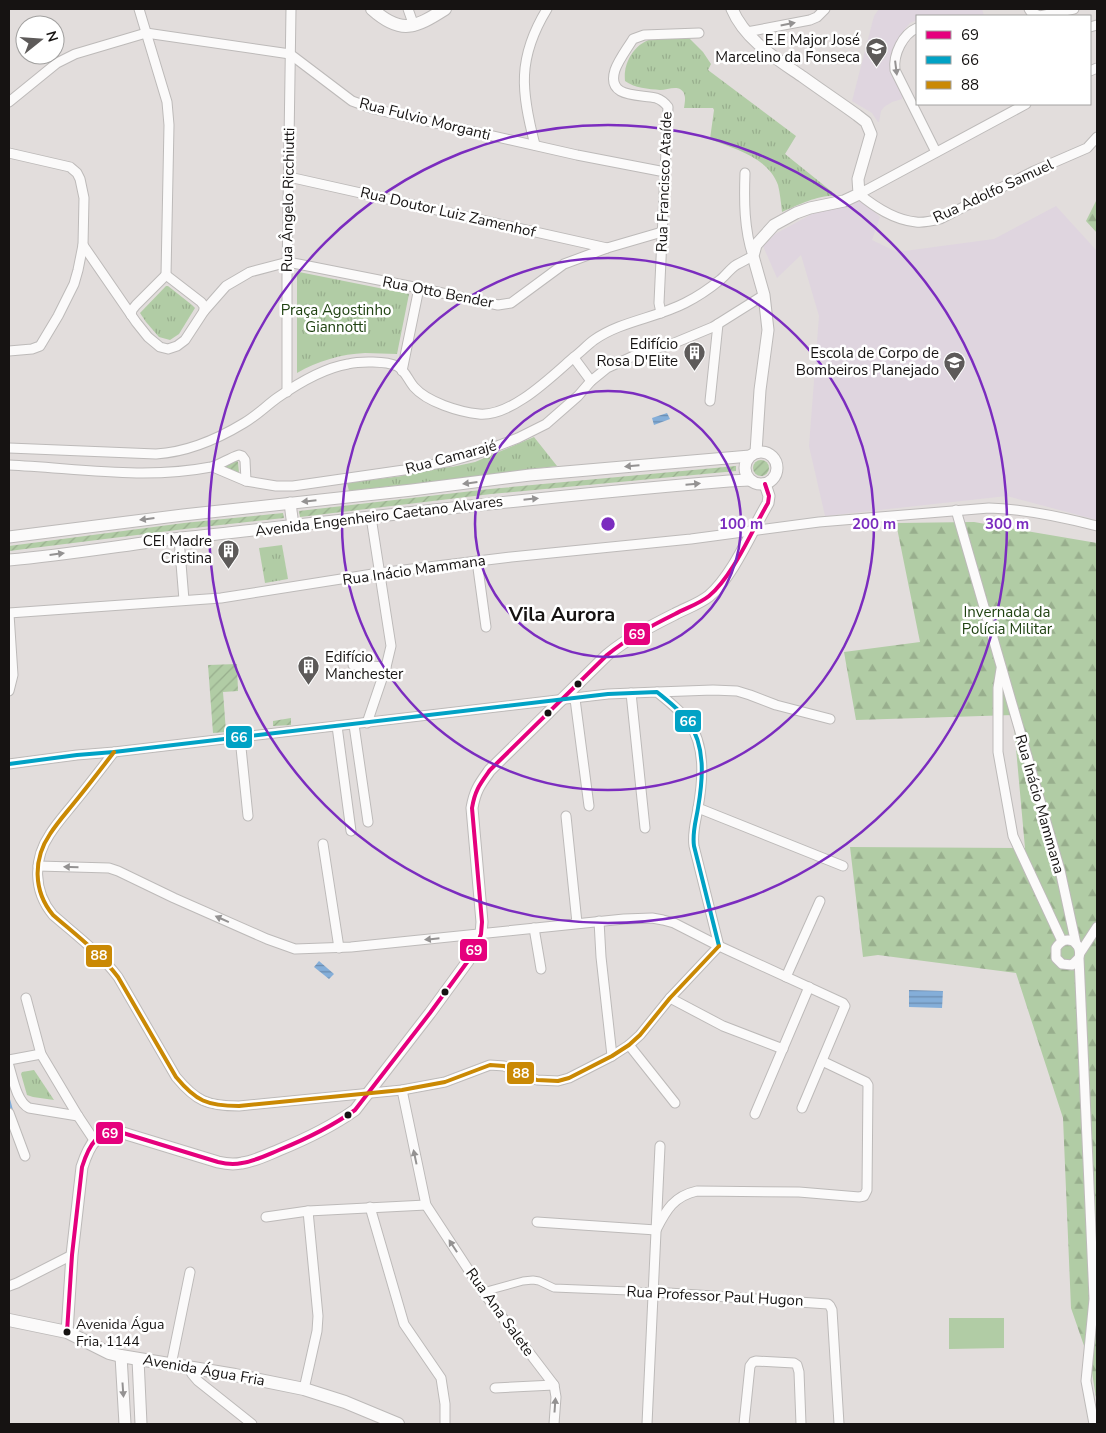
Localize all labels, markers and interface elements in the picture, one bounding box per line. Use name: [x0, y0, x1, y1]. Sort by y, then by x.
north arrow: [15, 15, 65, 65]
legend: [916, 15, 1091, 105]
one-way arrow: [780, 20, 796, 28]
text: 69: [961, 25, 979, 45]
text: N: [41, 29, 63, 44]
place label: E.E Major José Marcelino da Fonseca: [715, 30, 860, 67]
school or university icon: E.E Major José Marcelino da Fonseca: [864, 37, 888, 68]
text: 66: [961, 50, 979, 70]
one-way arrow: [892, 60, 900, 76]
text: 88: [961, 75, 979, 95]
street label: Rua Fulvio Morganti: [357, 93, 493, 145]
street label: Rua Francisco Ataíde: [652, 111, 676, 253]
street label: Rua Ângelo Ricchiutti: [277, 128, 299, 272]
street label: Rua Adolfo Samuel: [930, 154, 1057, 228]
street label: Rua Doutor Luiz Zamenhof: [358, 182, 539, 242]
street label: Rua Otto Bender: [381, 271, 496, 313]
park label: Praça Agostinho Giannotti: [281, 300, 391, 337]
place label: Edifício Rosa D'Elite: [597, 334, 678, 371]
building icon: Edifício Rosa D'Elite: [682, 341, 706, 372]
place label: Escola de Corpo de Bombeiros Planejado: [796, 343, 939, 380]
school or university icon: Escola de Corpo de Bombeiros Planejado: [943, 350, 967, 381]
street label: Rua Camarajé: [403, 435, 499, 479]
one-way arrow: [623, 462, 639, 470]
one-way arrow: [462, 479, 478, 487]
one-way arrow: [685, 480, 701, 488]
street label: Avenida Engenheiro Caetano Alvares: [254, 491, 504, 541]
one-way arrow: [524, 495, 540, 503]
one-way arrow: [300, 497, 316, 505]
text: 100 m: [719, 514, 763, 534]
text: 200 m: [852, 514, 896, 534]
text: 300 m: [985, 514, 1029, 534]
one-way arrow: [139, 515, 155, 523]
centre of rings: [599, 515, 617, 533]
place label: CEI Madre Cristina: [143, 531, 212, 568]
building icon: CEI Madre Cristina: [216, 538, 240, 569]
one-way arrow: [49, 550, 65, 558]
street label: Rua Inácio Mammana: [341, 550, 487, 590]
district label: Vila Aurora: [508, 601, 615, 628]
park label: Invernada da Polícia Militar: [962, 602, 1053, 639]
line badge: 69: [623, 622, 651, 646]
text: 69: [629, 625, 645, 644]
place label: Edifício Manchester: [325, 647, 404, 684]
building icon: Edifício Manchester: [297, 654, 321, 685]
unlabelled marker: [573, 679, 583, 689]
unlabelled marker: [543, 708, 553, 718]
line badge: 66: [674, 709, 702, 733]
text: 66: [680, 712, 696, 731]
line badge: 66: [225, 725, 253, 749]
text: 66: [231, 728, 247, 747]
street label: Rua Inácio Mammana: [1011, 732, 1069, 876]
one-way arrow: [62, 863, 78, 871]
one-way arrow: [215, 915, 229, 923]
one-way arrow: [424, 935, 440, 943]
line badge: 69: [459, 938, 488, 962]
text: 69: [466, 941, 482, 960]
line badge: 88: [85, 944, 113, 968]
text: 88: [91, 946, 107, 965]
unlabelled marker: [440, 987, 450, 997]
line badge: 88: [506, 1061, 535, 1085]
text: 88: [513, 1064, 529, 1083]
unlabelled marker: [343, 1110, 353, 1120]
line badge: 69: [95, 1121, 124, 1145]
text: 69: [102, 1124, 118, 1143]
one-way arrow: [411, 1149, 419, 1165]
one-way arrow: [448, 1240, 458, 1253]
street label: Rua Ana Salete: [461, 1264, 539, 1360]
street label: Rua Professor Paul Hugon: [626, 1281, 804, 1311]
place label: Avenida Água Fria, 1144: [76, 1315, 164, 1351]
marker: Avenida Água Fria, 1144: [62, 1327, 72, 1337]
street label: Avenida Água Fria: [141, 1349, 267, 1391]
one-way arrow: [119, 1383, 127, 1399]
one-way arrow: [552, 1396, 560, 1412]

